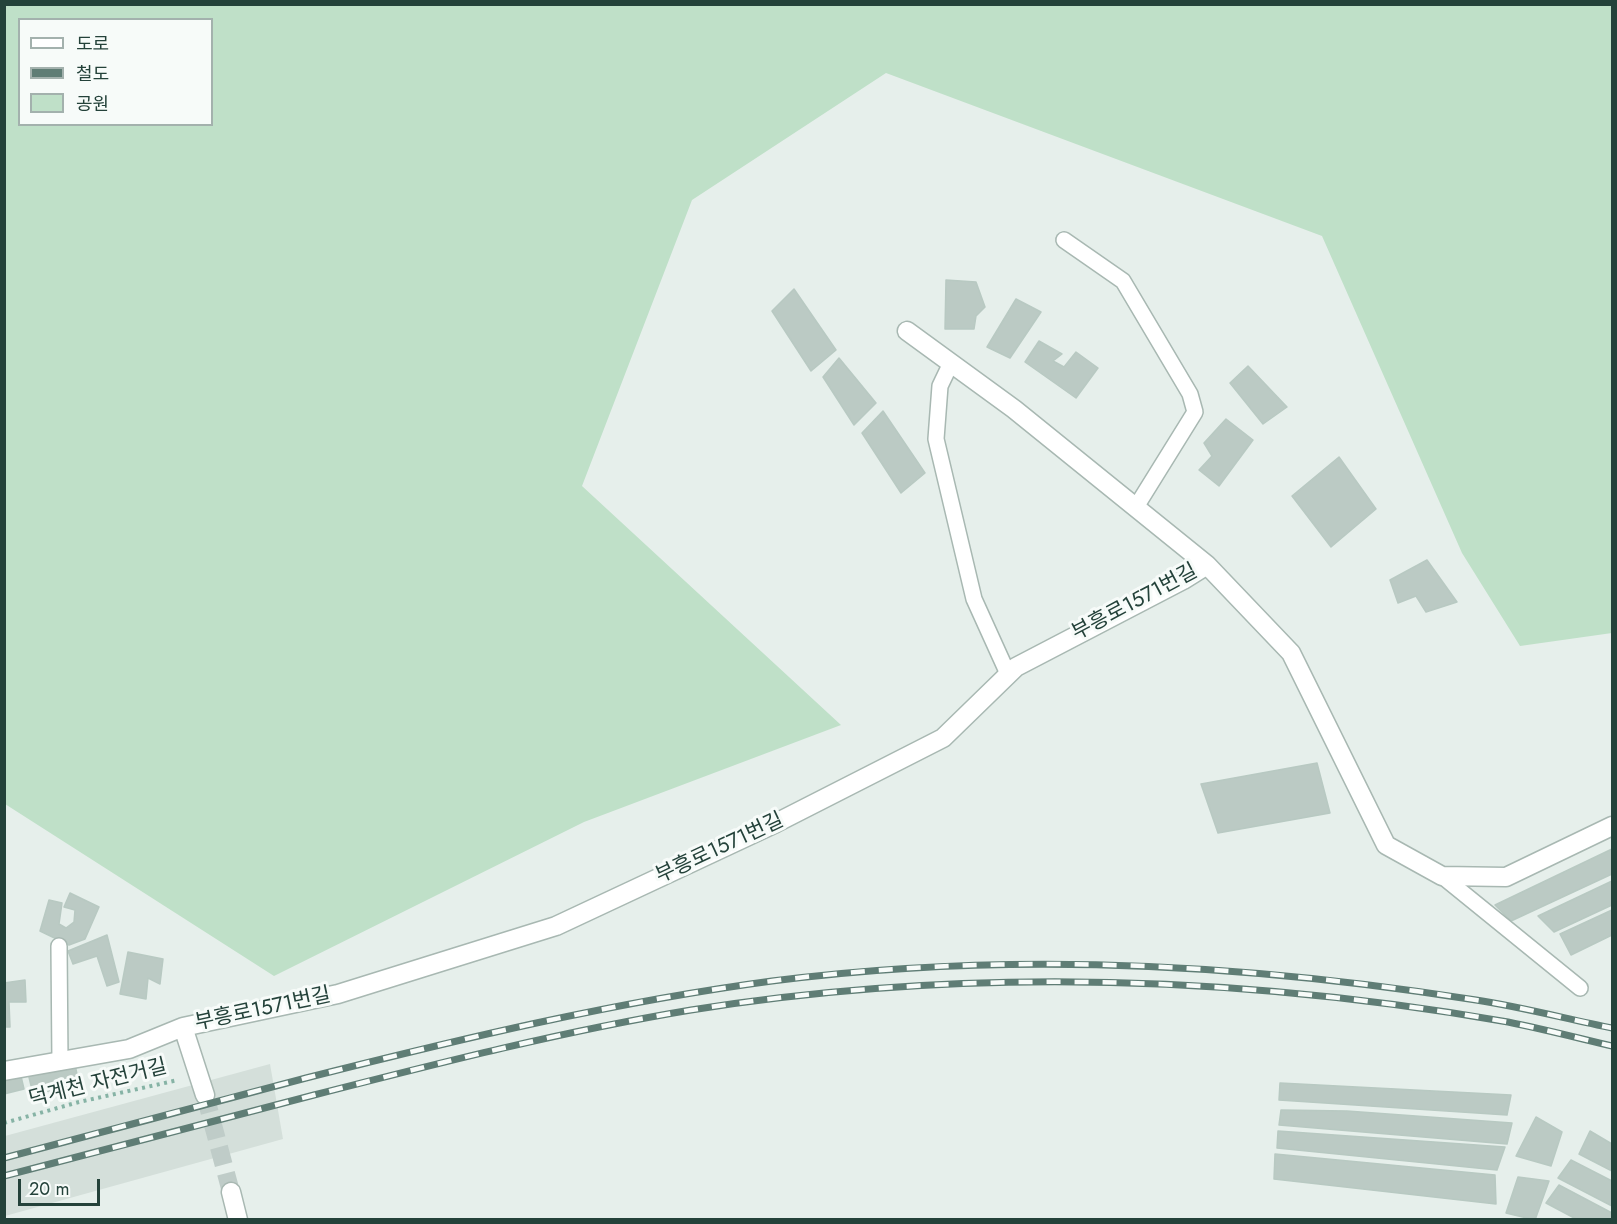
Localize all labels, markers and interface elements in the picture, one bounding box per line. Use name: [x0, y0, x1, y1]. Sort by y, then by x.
legend: [18, 18, 213, 126]
text: 도로: [76, 31, 109, 57]
text: 철도: [76, 61, 109, 87]
text: 공원: [76, 91, 109, 117]
street label: 부흥로1571번길: [1068, 559, 1202, 647]
street label: 부흥로1571번길: [652, 808, 788, 890]
street label: 부흥로1571번길: [193, 983, 333, 1037]
street label: 덕계천 자전거길: [26, 1055, 170, 1113]
scale bar: [21, 1167, 104, 1205]
text: 20 m: [29, 1176, 69, 1202]

